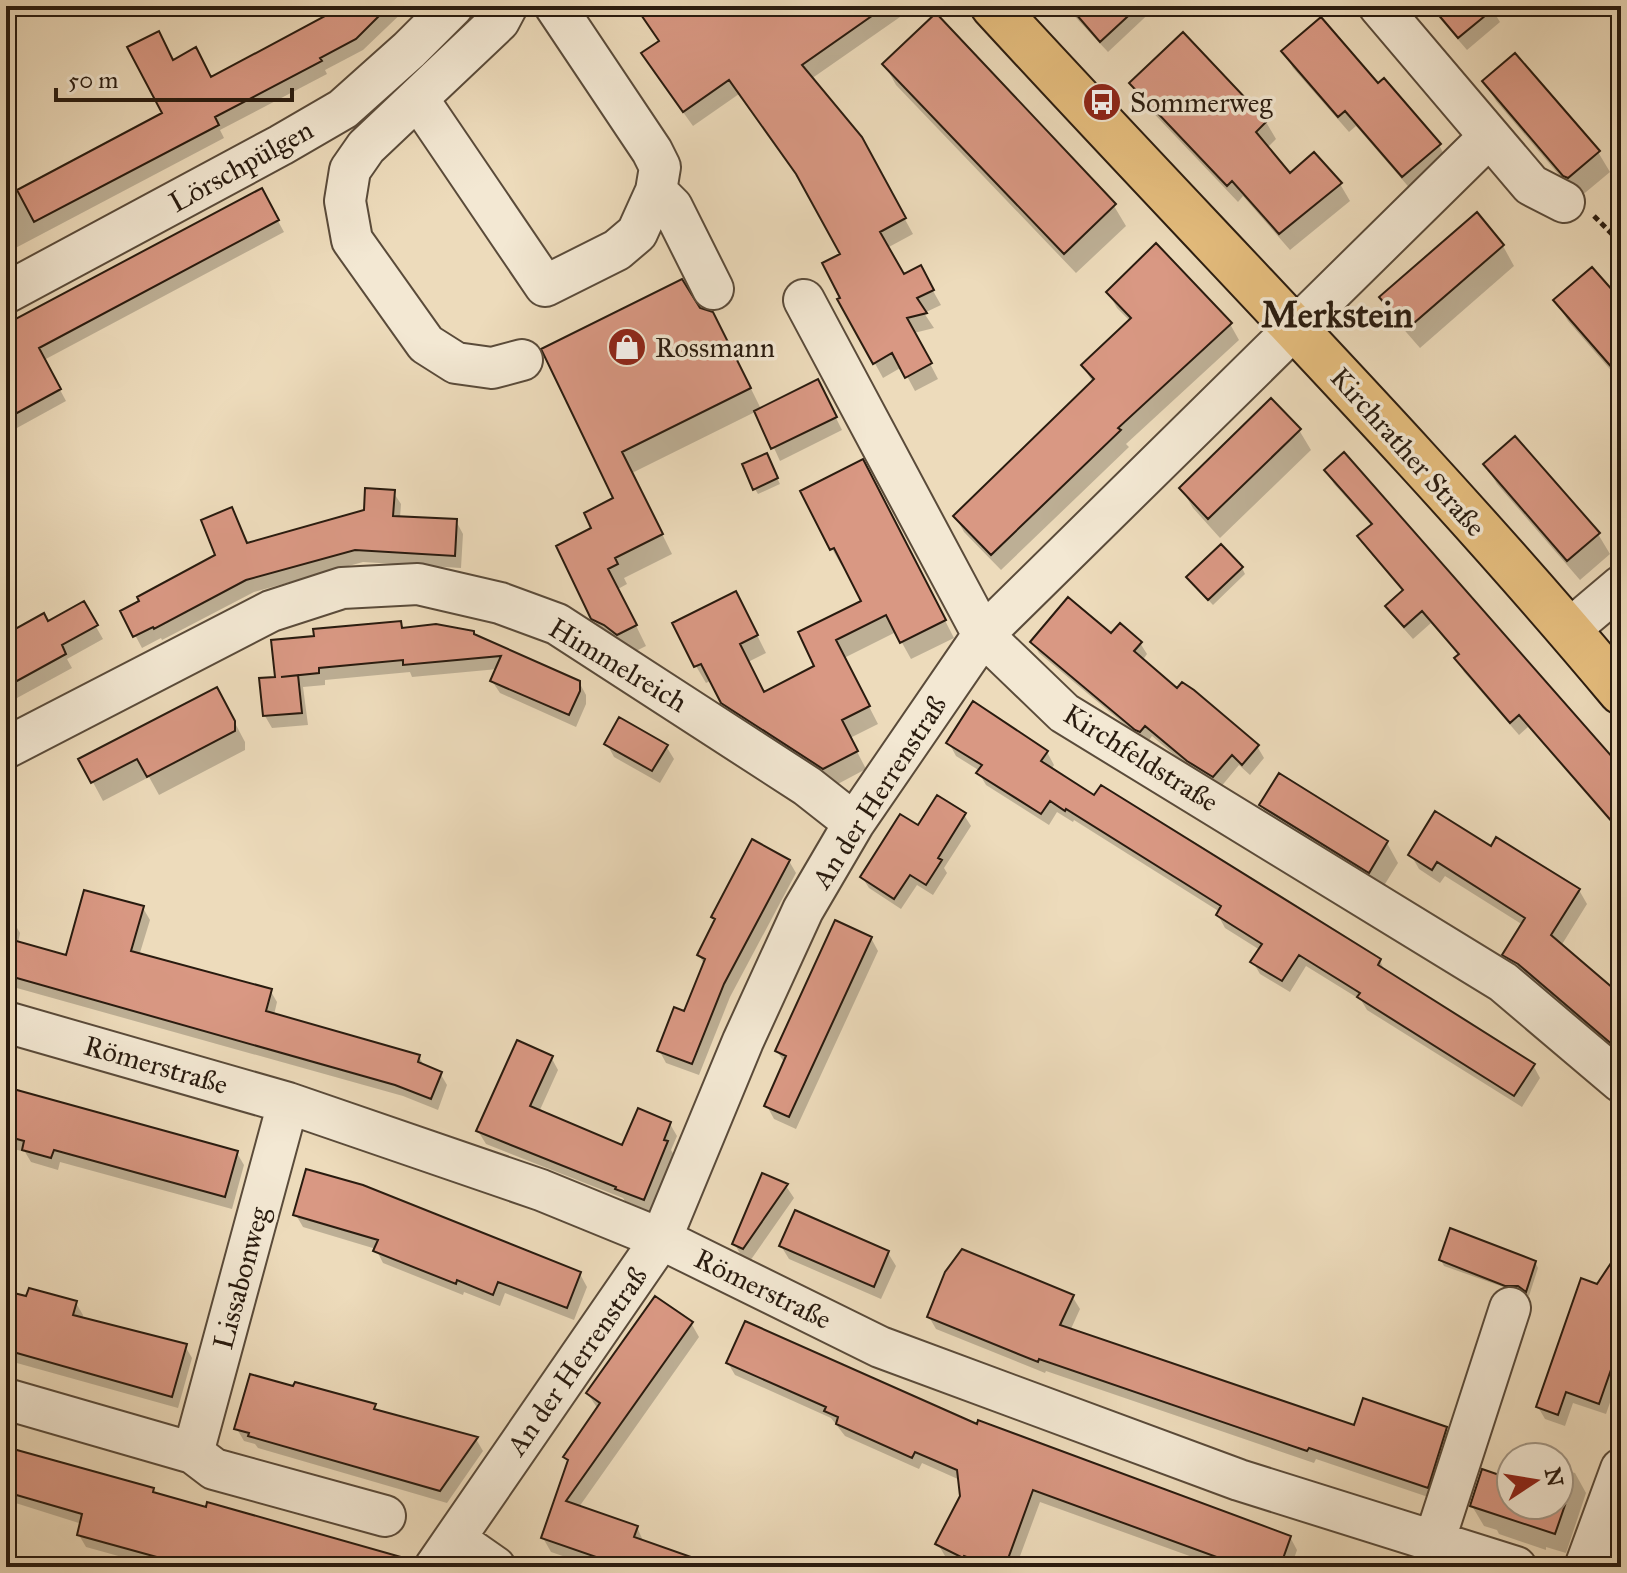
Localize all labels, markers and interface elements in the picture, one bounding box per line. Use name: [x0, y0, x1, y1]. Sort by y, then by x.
scale bar: [56, 52, 292, 102]
text: 50 m: [68, 65, 118, 95]
bus stop icon: Sommerweg: [1081, 81, 1123, 123]
place label: Sommerweg: [1130, 85, 1273, 120]
street label: Lörschpülgen: [163, 112, 319, 220]
district label: Merkstein: [1261, 293, 1413, 337]
shop icon: Rossmann: [606, 326, 648, 368]
place label: Rossmann: [655, 330, 775, 365]
street label: Kirchrather Straße: [1323, 360, 1493, 544]
street label: Himmelreich: [543, 610, 694, 720]
street label: An der Herrenstraß: [803, 689, 954, 896]
street label: Kirchfeldstraße: [1057, 696, 1225, 820]
street label: Römerstraße: [80, 1028, 232, 1102]
street label: Lissabonweg: [205, 1202, 277, 1353]
street label: Römerstraße: [689, 1241, 837, 1337]
street label: An der Herrenstraß: [498, 1260, 655, 1463]
north arrow: [1495, 1441, 1575, 1521]
text: N: [1539, 1465, 1569, 1489]

